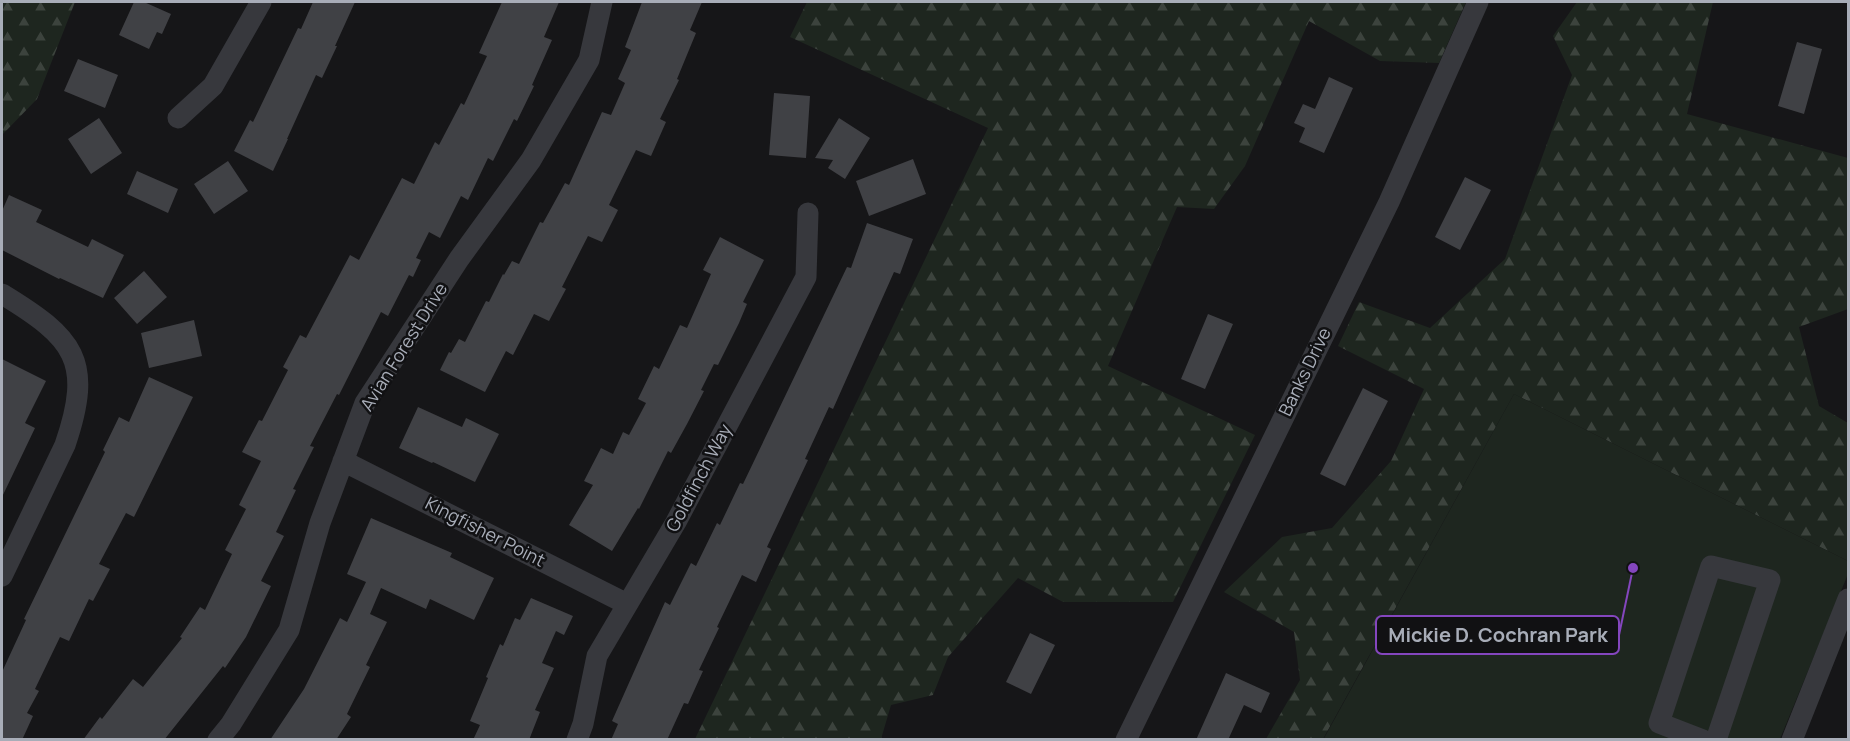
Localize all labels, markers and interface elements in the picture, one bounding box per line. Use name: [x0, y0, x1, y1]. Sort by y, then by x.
street label: Avian Forest Drive: [354, 278, 452, 415]
street label: Banks Drive: [1272, 323, 1336, 420]
street label: Goldfinch Way: [660, 419, 737, 536]
street label: Kingfisher Point: [421, 491, 549, 572]
callout: Mickie D. Cochran Park: [1376, 616, 1619, 654]
text: Mickie D. Cochran Park: [1388, 621, 1609, 648]

